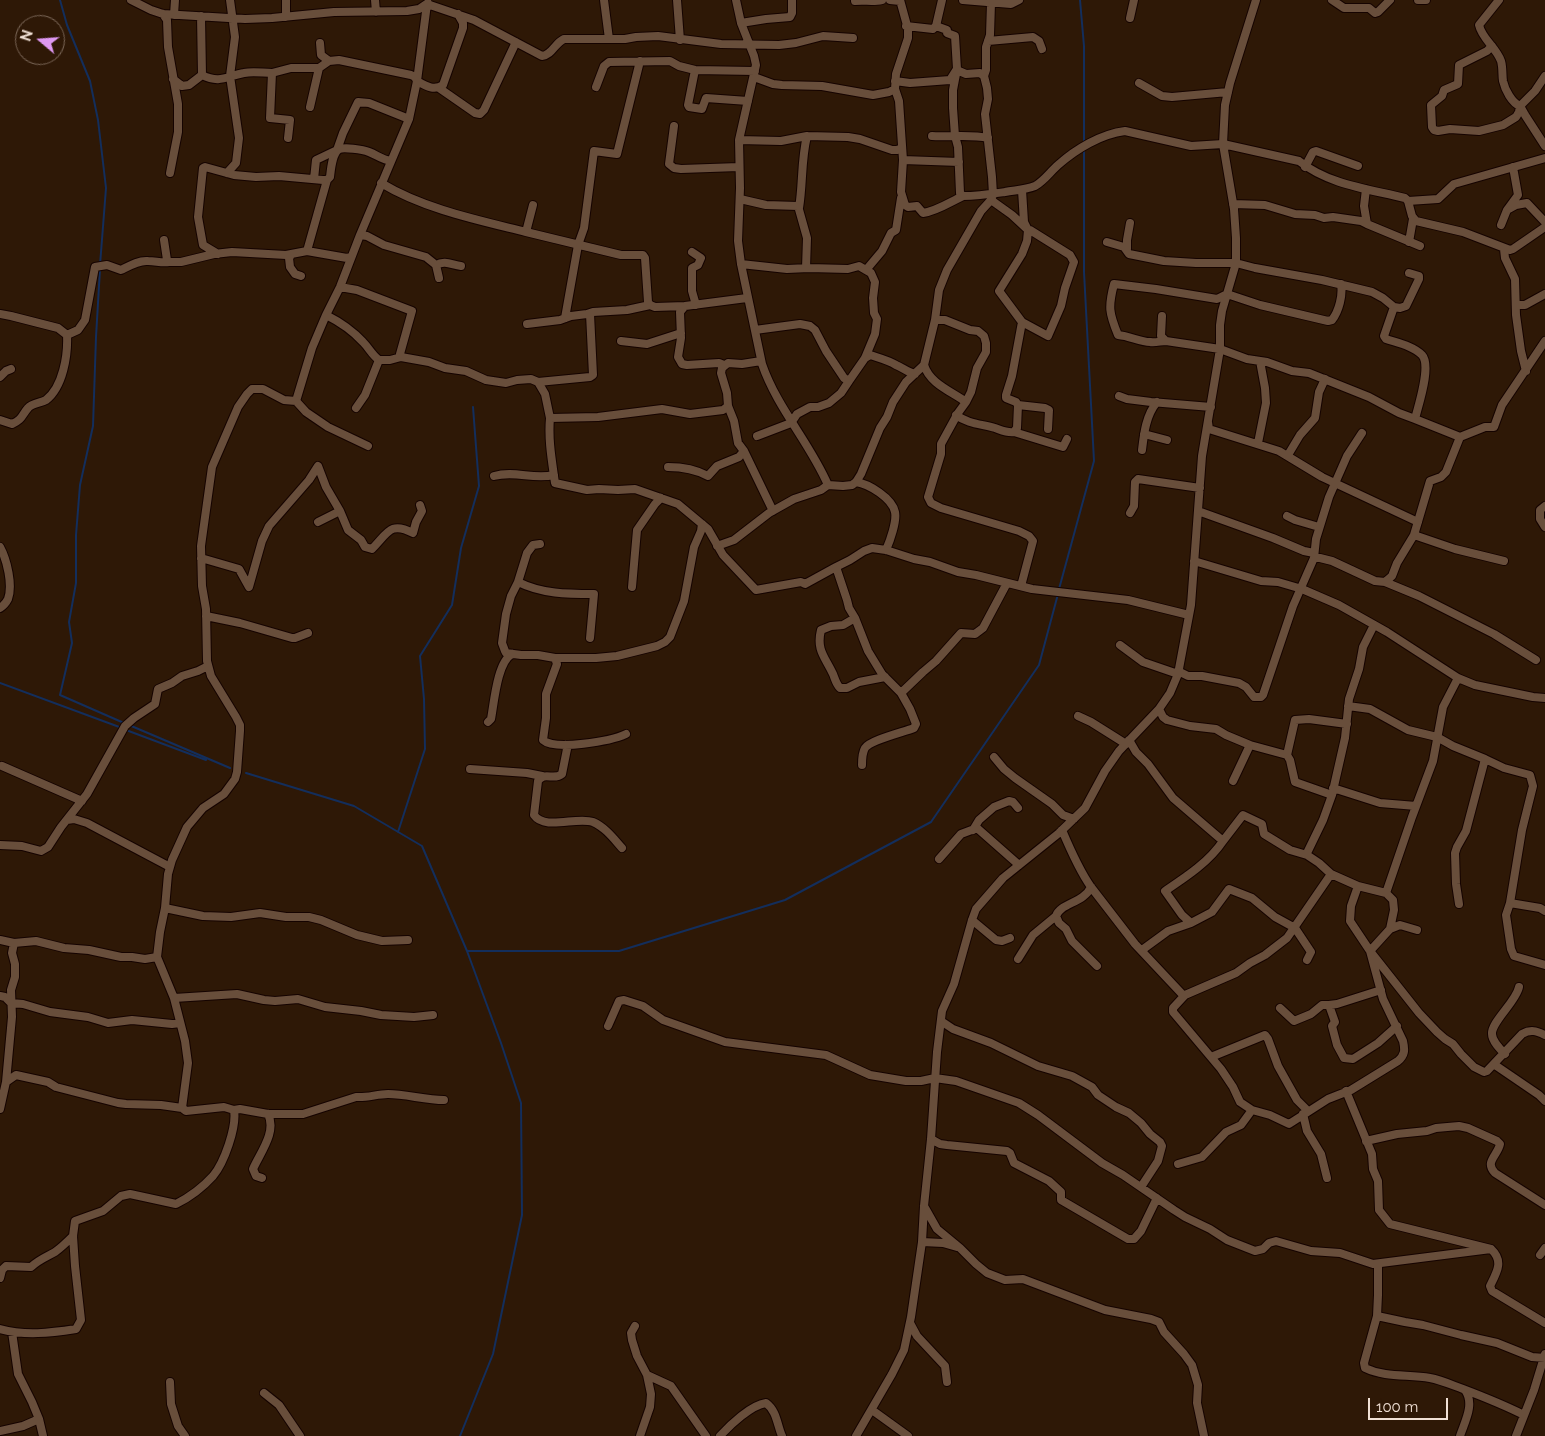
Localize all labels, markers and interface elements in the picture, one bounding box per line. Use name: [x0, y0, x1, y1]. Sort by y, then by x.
north arrow: [15, 15, 65, 65]
text: N: [17, 28, 36, 43]
scale bar: [1370, 1388, 1450, 1420]
text: 100 m: [1376, 1398, 1418, 1416]

